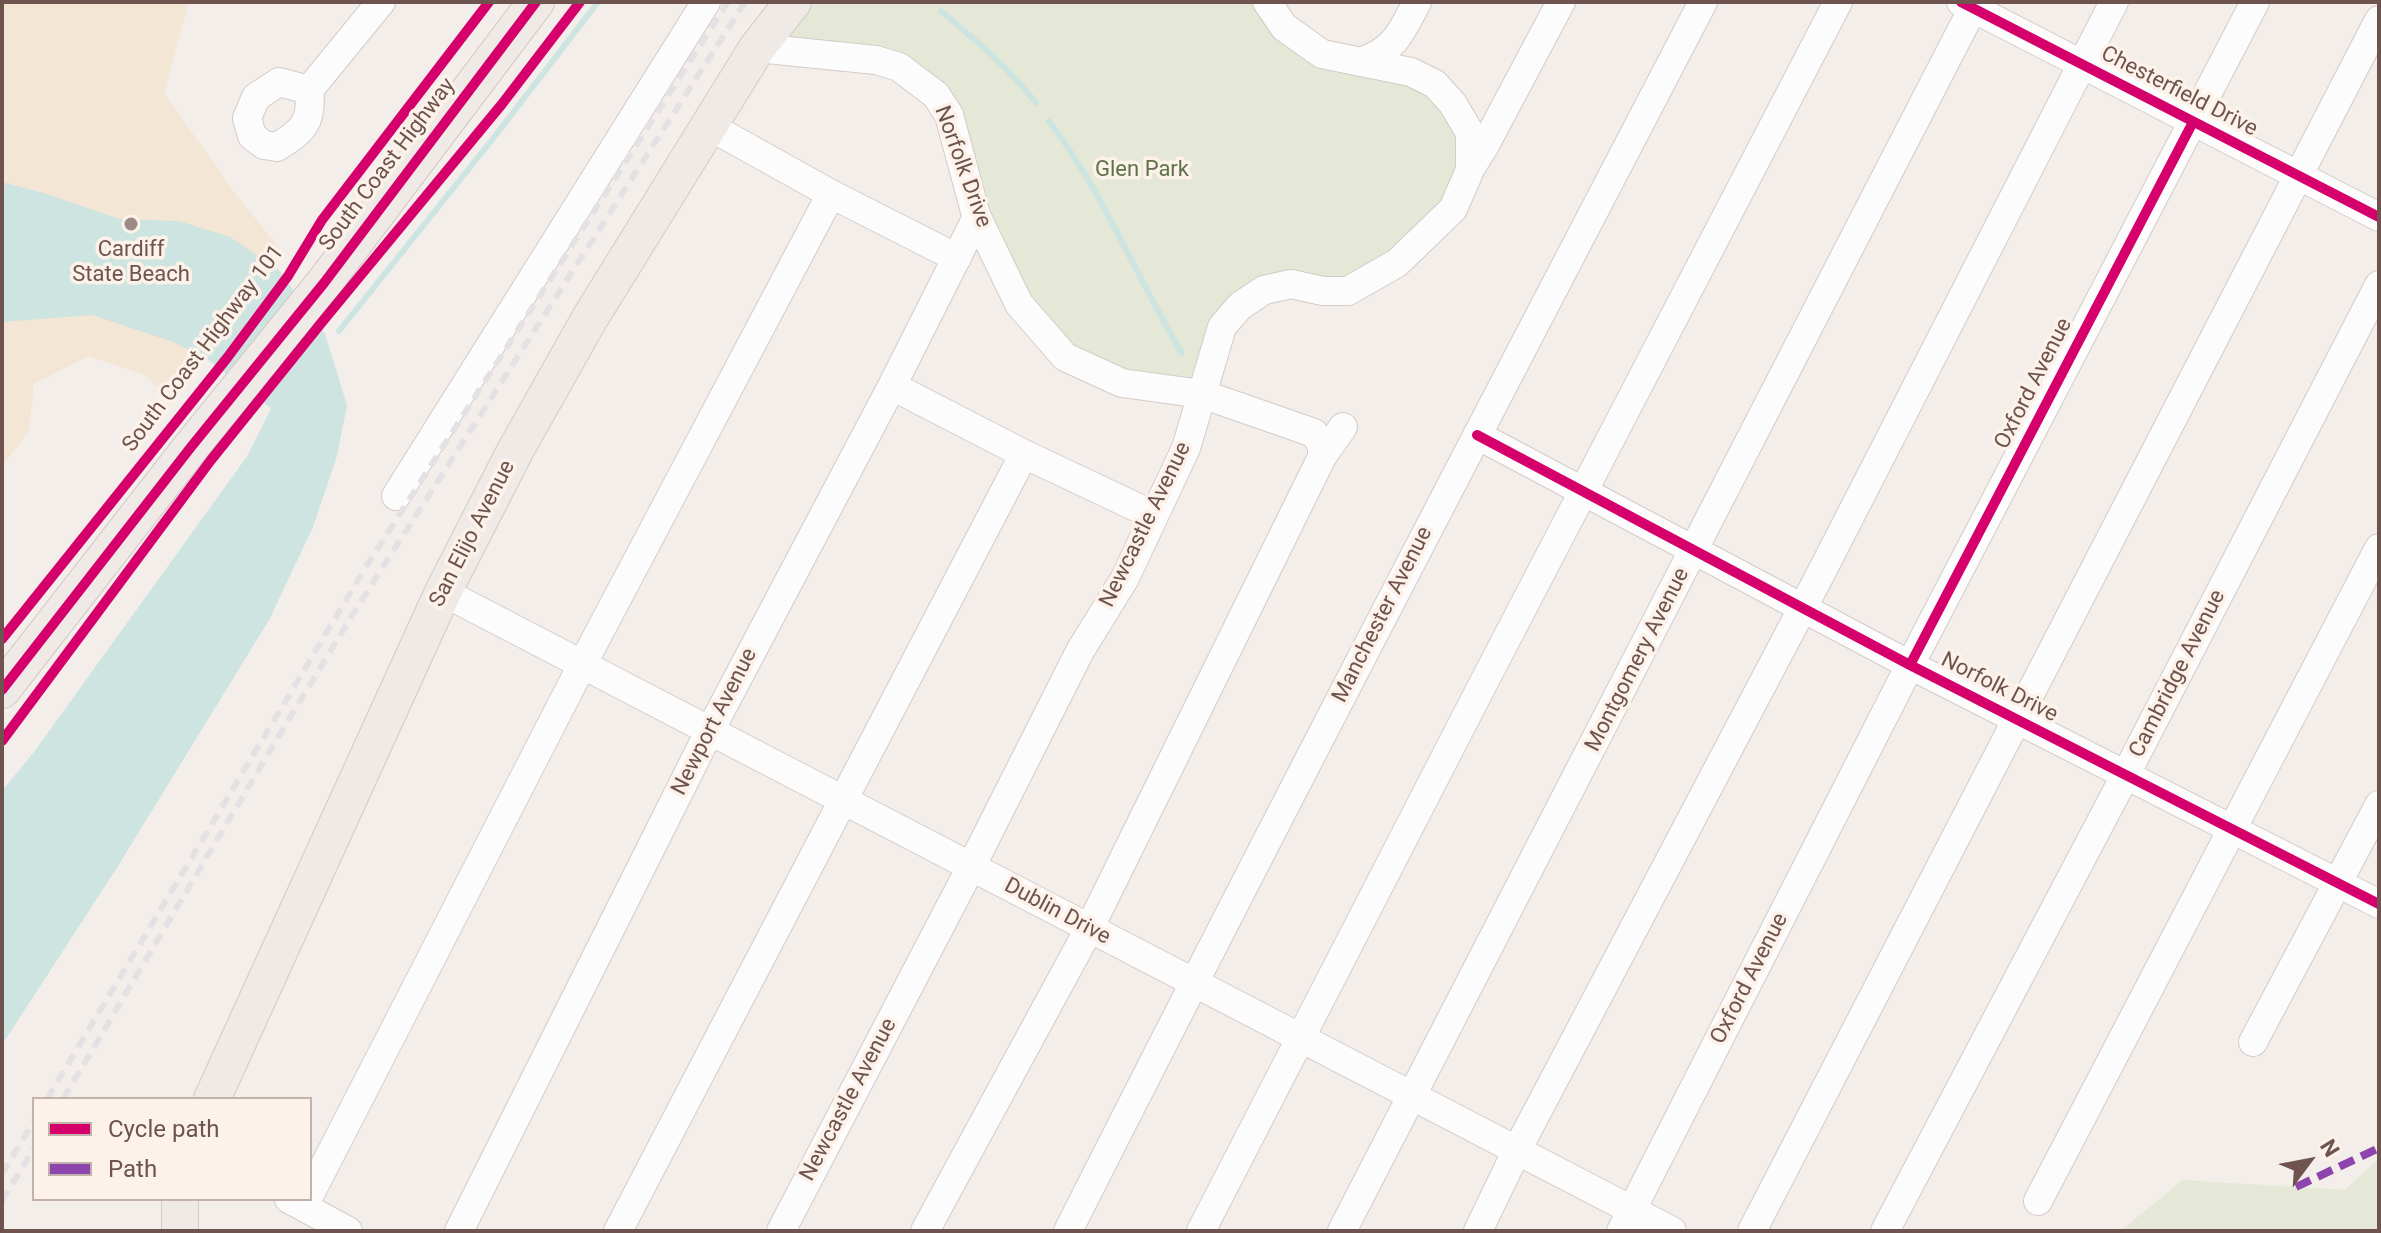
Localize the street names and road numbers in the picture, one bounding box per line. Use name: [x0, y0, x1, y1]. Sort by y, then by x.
street label: Chesterfield Drive: [2096, 41, 2262, 143]
street label: South Coast Highway: [314, 73, 462, 257]
street label: Norfolk Drive: [928, 103, 996, 231]
street label: South Coast Highway 101: [118, 240, 290, 458]
street label: Oxford Avenue: [1990, 314, 2078, 454]
street label: Newcastle Avenue: [1095, 438, 1197, 612]
street label: San Elijo Avenue: [425, 456, 521, 612]
street label: Manchester Avenue: [1327, 523, 1439, 707]
street label: Montgomery Avenue: [1580, 564, 1696, 756]
street label: Cambridge Avenue: [2124, 586, 2232, 762]
street label: Newport Avenue: [667, 644, 763, 800]
street label: Norfolk Drive: [1936, 647, 2062, 729]
street label: Dublin Drive: [999, 873, 1115, 951]
street label: Oxford Avenue: [1706, 909, 1794, 1049]
street label: Newcastle Avenue: [795, 1014, 903, 1186]

